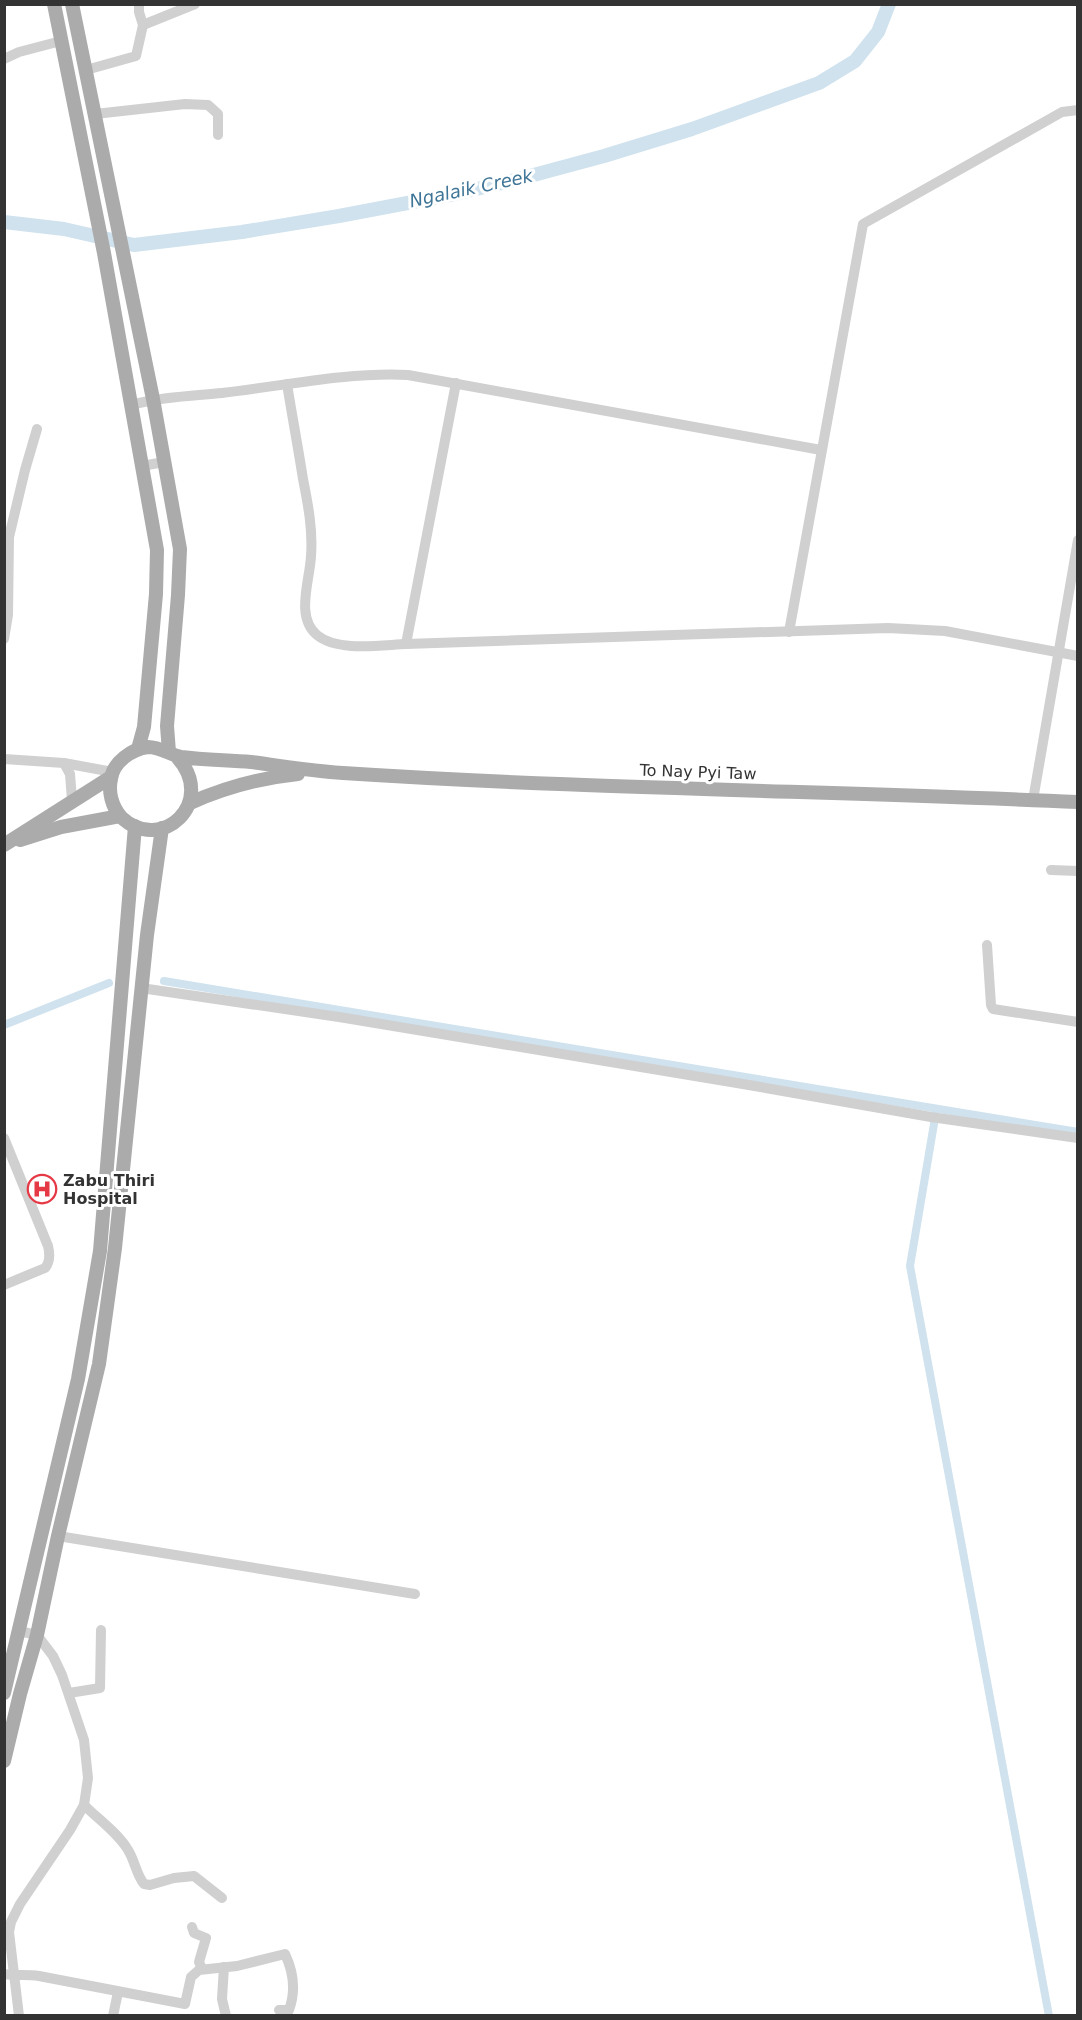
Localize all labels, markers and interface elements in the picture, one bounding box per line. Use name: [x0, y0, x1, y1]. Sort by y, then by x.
water label: Ngalaik Creek: [407, 164, 536, 211]
street label: To Nay Pyi Taw: [638, 760, 757, 784]
place label: Zabu Thiri Hospital: [63, 1171, 155, 1208]
hospital icon: Zabu Thiri Hospital: [26, 1173, 58, 1205]

